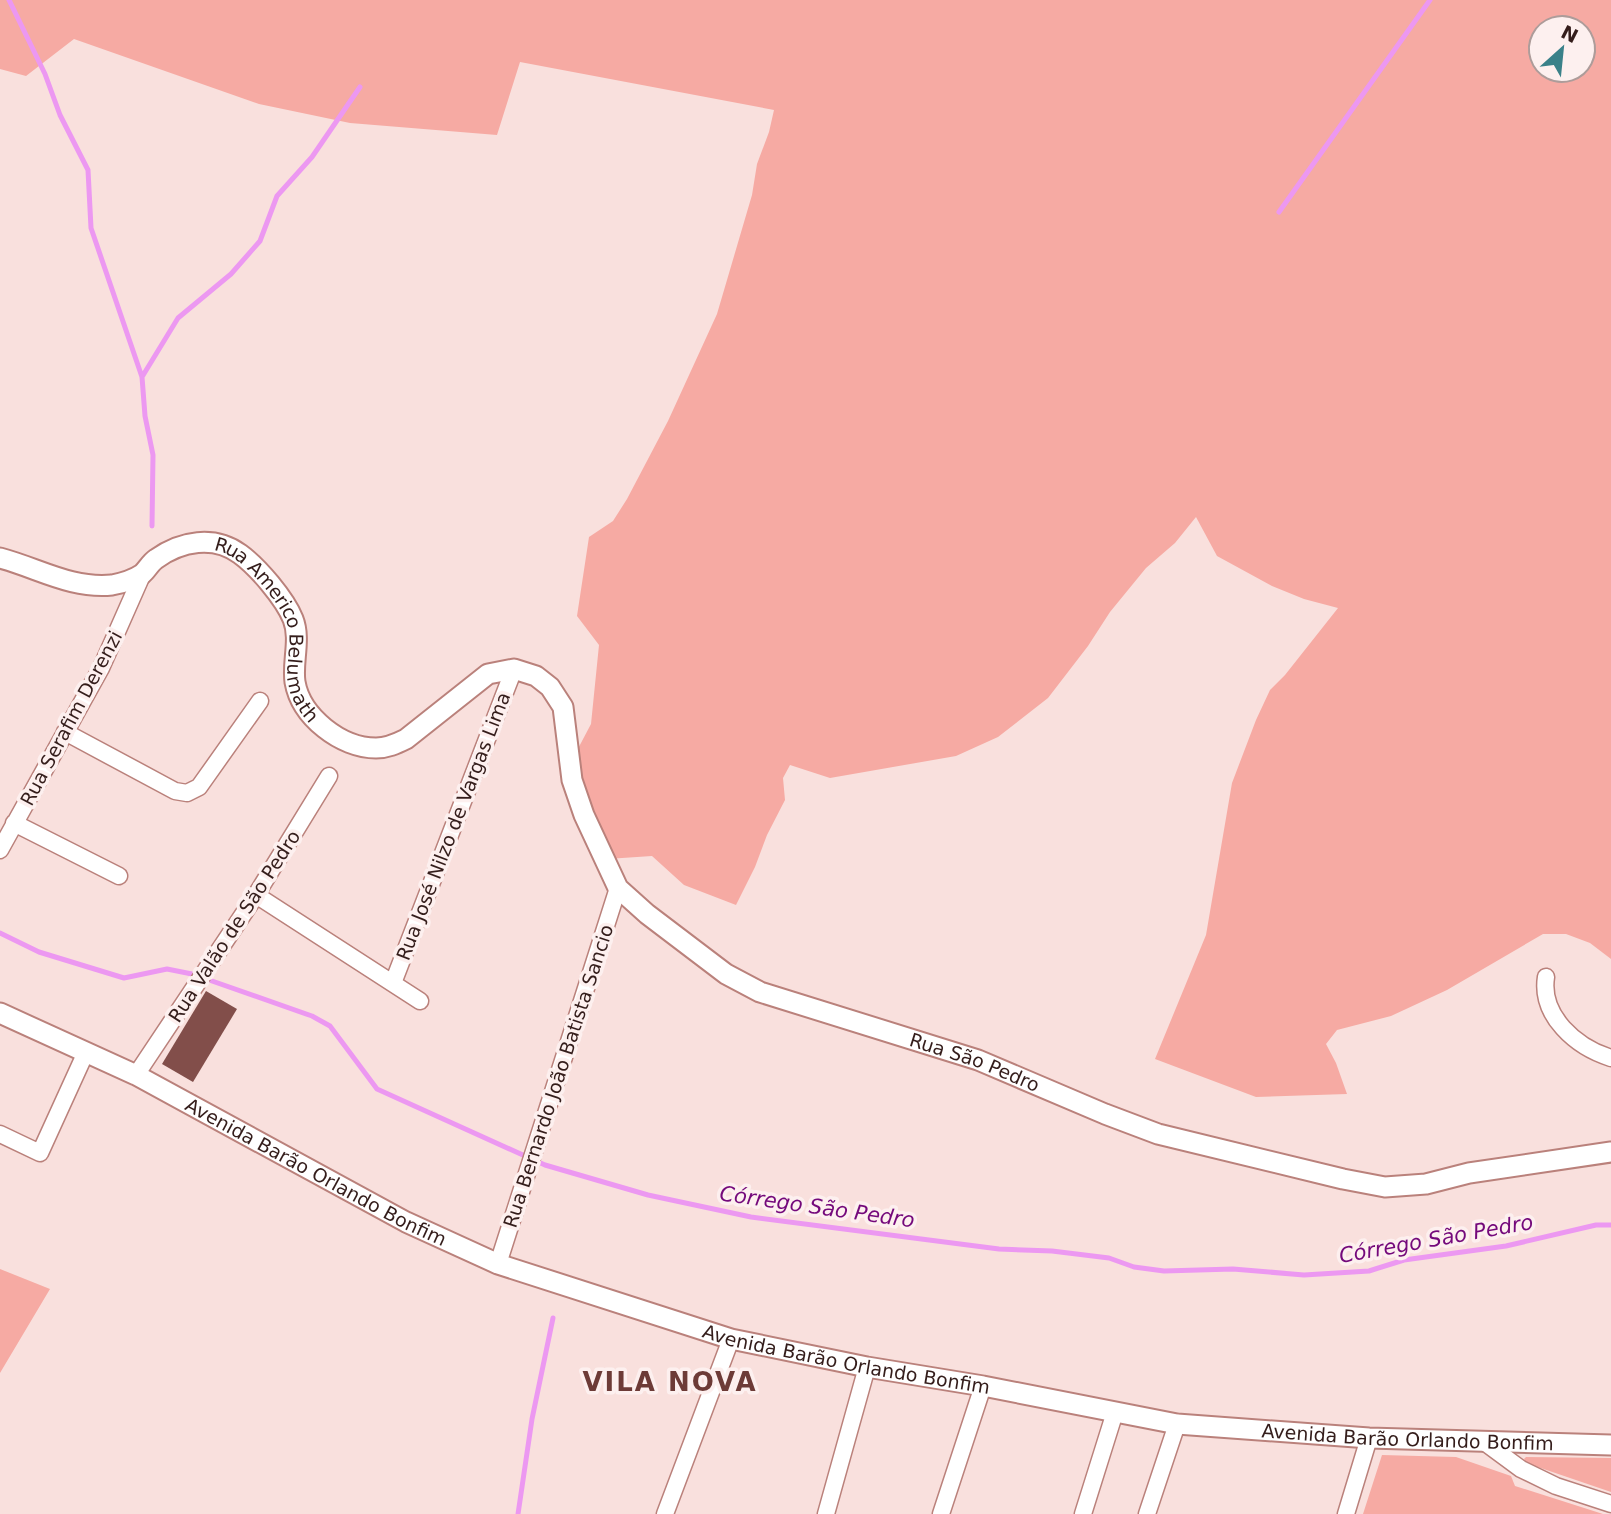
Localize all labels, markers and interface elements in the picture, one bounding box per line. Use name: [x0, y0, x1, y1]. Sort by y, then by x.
north arrow: [1527, 14, 1597, 84]
text: N: [1558, 20, 1582, 47]
street label: Rua Americo Belumath: [212, 532, 323, 727]
street label: Rua Serafim Derenzi: [16, 627, 126, 809]
street label: Rua José Nilzo de Vargas Lima: [392, 689, 514, 963]
street label: Rua Valão de São Pedro: [164, 826, 304, 1026]
street label: Rua Bernardo João Batista Sancio: [499, 922, 617, 1230]
street label: Rua São Pedro: [907, 1028, 1043, 1096]
street label: Avenida Barão Orlando Bonfim: [182, 1093, 450, 1250]
water label: Córrego São Pedro: [718, 1181, 916, 1233]
water label: Córrego São Pedro: [1337, 1210, 1535, 1268]
street label: Avenida Barão Orlando Bonfim: [700, 1320, 992, 1398]
district label: VILA NOVA: [582, 1367, 758, 1397]
street label: Avenida Barão Orlando Bonfim: [1261, 1419, 1554, 1454]

